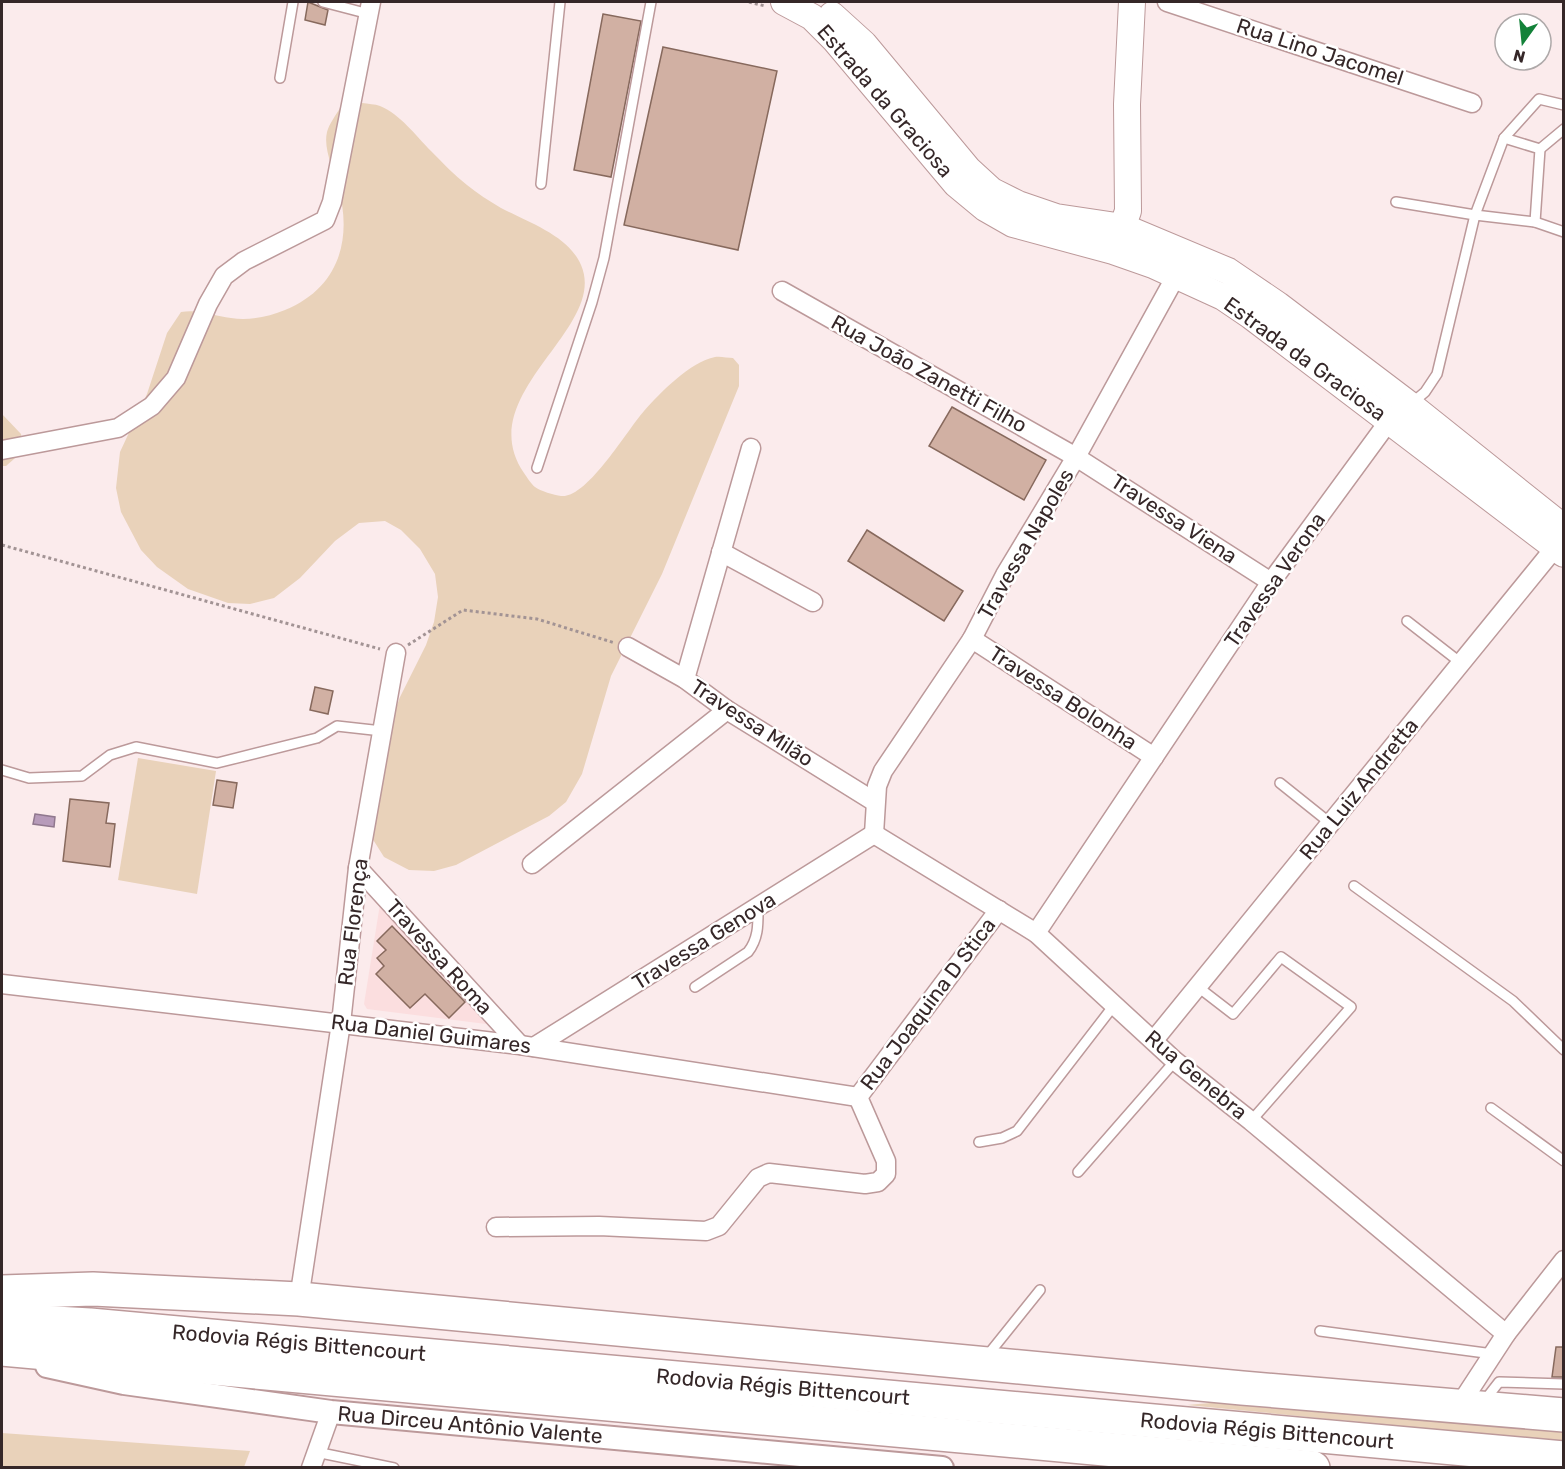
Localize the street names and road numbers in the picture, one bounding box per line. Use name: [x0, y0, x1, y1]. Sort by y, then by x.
street label: Rua Lino Jacomel: [1234, 13, 1407, 90]
street label: Estrada da Graciosa: [812, 19, 959, 182]
street label: Estrada da Graciosa: [1219, 291, 1391, 426]
street label: Rua João Zanetti Filho: [827, 309, 1031, 438]
street label: Travessa Napoles: [972, 464, 1079, 623]
street label: Travessa Viena: [1107, 469, 1242, 569]
street label: Travessa Verona: [1219, 507, 1330, 652]
street label: Travessa Bolonha: [985, 640, 1142, 755]
street label: Travessa Milão: [686, 674, 818, 772]
street label: Rua Luiz Andretta: [1294, 713, 1423, 864]
street label: Rua Florença: [332, 857, 373, 987]
street label: Travessa Genova: [628, 887, 780, 995]
street label: Travessa Roma: [381, 894, 498, 1020]
street label: Rua Joaquina D Stica: [855, 913, 1000, 1095]
street label: Rua Daniel Guimares: [330, 1009, 533, 1058]
street label: Rua Genebra: [1140, 1025, 1252, 1125]
street label: Rodovia Régis Bittencourt: [171, 1319, 427, 1366]
street label: Rodovia Régis Bittencourt: [655, 1363, 911, 1410]
street label: Rua Dirceu Antônio Valente: [336, 1400, 604, 1449]
street label: Rodovia Régis Bittencourt: [1139, 1407, 1395, 1454]

